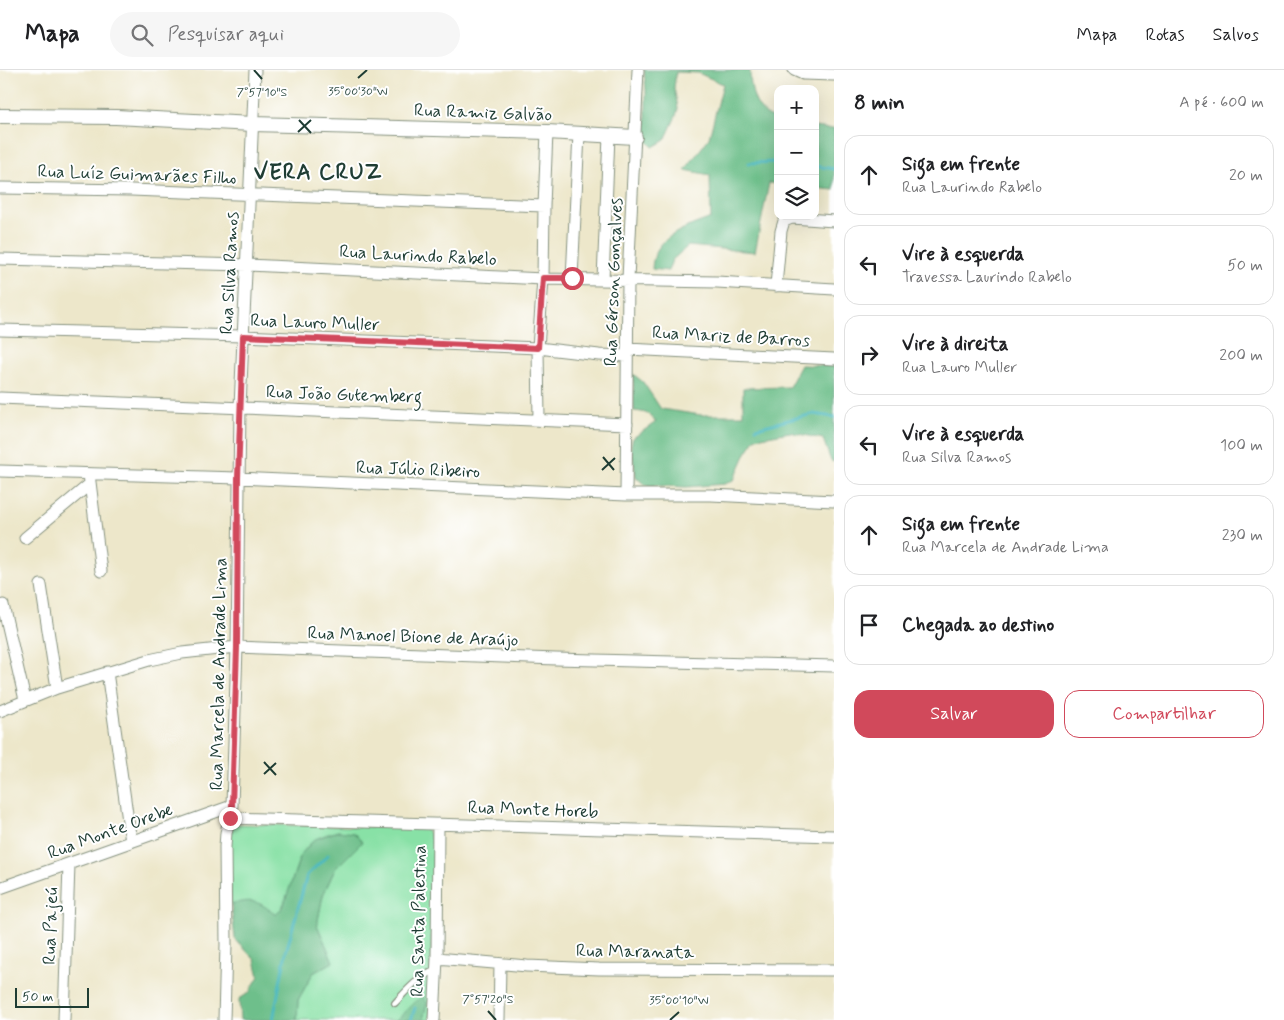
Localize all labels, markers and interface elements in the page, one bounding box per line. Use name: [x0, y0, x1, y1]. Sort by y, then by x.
search box: [110, 12, 460, 57]
text: Mapa: [25, 19, 80, 50]
icon: search: [128, 21, 156, 49]
text: Pesquisar aqui: [168, 22, 284, 47]
text: Mapa: [1076, 23, 1117, 47]
text: Rotas: [1145, 23, 1185, 47]
text: Salvos: [1213, 23, 1259, 47]
text: 35°00'30"W: [328, 84, 388, 100]
text: 7°57'10"S: [237, 85, 288, 101]
map controls: [774, 85, 819, 220]
button: +: [774, 85, 819, 130]
text: 8 min: [854, 89, 905, 117]
text: A pé · 600 m: [1179, 92, 1264, 113]
street label: Rua Ramiz Galvão: [413, 99, 553, 127]
button: −: [774, 130, 819, 175]
text: Siga em frente: [902, 152, 1020, 177]
district label: VERA CRUZ: [254, 159, 382, 187]
street label: Rua Luíz Guimarães Filho: [37, 160, 237, 190]
icon: ahead: [855, 161, 883, 189]
text: 20 m: [1229, 165, 1263, 186]
button: layers: [774, 175, 819, 220]
text: Rua Laurindo Rabelo: [902, 177, 1042, 198]
street label: Rua Gérson Gonçalves: [599, 197, 629, 367]
street label: Rua Silva Ramos: [215, 211, 245, 335]
street label: Rua Laurindo Rabelo: [339, 240, 497, 272]
text: Vire à esquerda: [902, 242, 1024, 267]
icon: left: [855, 251, 883, 279]
text: 50 m: [1227, 255, 1263, 276]
route start: [561, 267, 584, 290]
text: Travessa Laurindo Rabelo: [902, 267, 1072, 288]
street label: Rua Lauro Muller: [250, 309, 381, 337]
street label: Rua Mariz de Barros: [651, 321, 811, 353]
text: Vire à direita: [902, 332, 1008, 357]
icon: right: [855, 341, 883, 369]
text: 200 m: [1219, 345, 1263, 366]
text: Rua Lauro Muller: [902, 357, 1017, 378]
street label: Rua João Gutemberg: [265, 380, 423, 412]
text: Vire à esquerda: [902, 422, 1024, 447]
icon: left: [855, 431, 883, 459]
text: 100 m: [1220, 435, 1263, 456]
text: Rua Silva Ramos: [902, 447, 1011, 468]
street label: Rua Júlio Ribeiro: [355, 456, 481, 484]
text: Siga em frente: [902, 512, 1020, 537]
icon: ahead: [855, 521, 883, 549]
text: 230 m: [1222, 525, 1263, 546]
text: Rua Marcela de Andrade Lima: [902, 537, 1109, 558]
street label: Rua Marcela de Andrade Lima: [205, 557, 233, 791]
icon: arrive: [855, 611, 883, 639]
text: Chegada ao destino: [902, 613, 1054, 638]
street label: Rua Manoel Bione de Araújo: [307, 621, 519, 653]
button: Salvar: [854, 690, 1054, 738]
button: Compartilhar: [1064, 690, 1264, 738]
street label: Rua Monte Horeb: [467, 796, 599, 824]
street label: Rua Monte Orebe: [45, 798, 176, 866]
route end: [219, 807, 242, 830]
street label: Rua Santa Palestina: [406, 845, 432, 997]
street label: Rua Pajeú: [38, 887, 64, 965]
street label: Rua Maranata: [576, 939, 695, 965]
scale bar: [15, 985, 89, 1008]
text: 50 m: [22, 988, 53, 1006]
text: 7°57'20"S: [463, 992, 514, 1008]
text: 35°00'10"W: [649, 993, 709, 1009]

